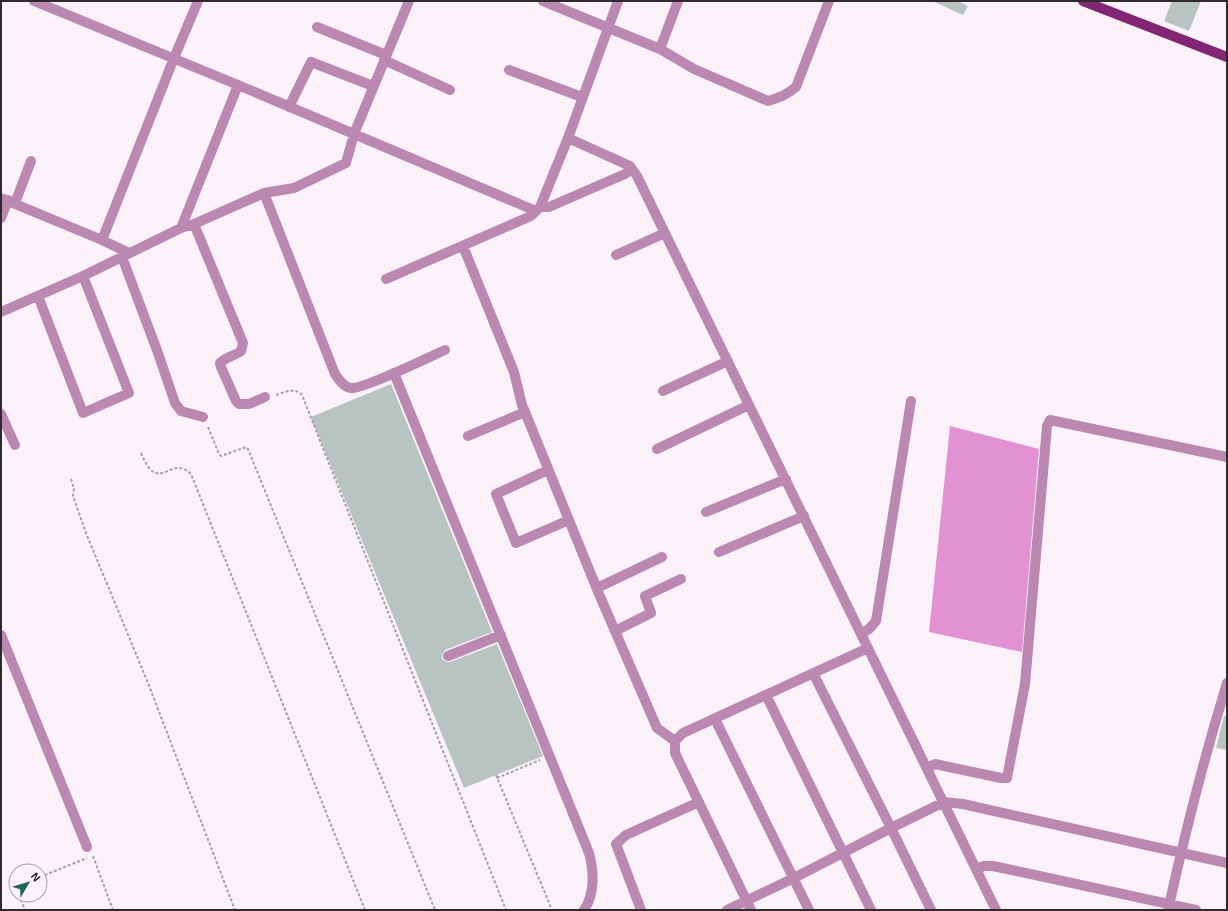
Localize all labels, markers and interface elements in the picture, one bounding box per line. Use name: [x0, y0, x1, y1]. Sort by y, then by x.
north arrow: [8, 863, 48, 903]
text: N: [29, 869, 44, 884]

